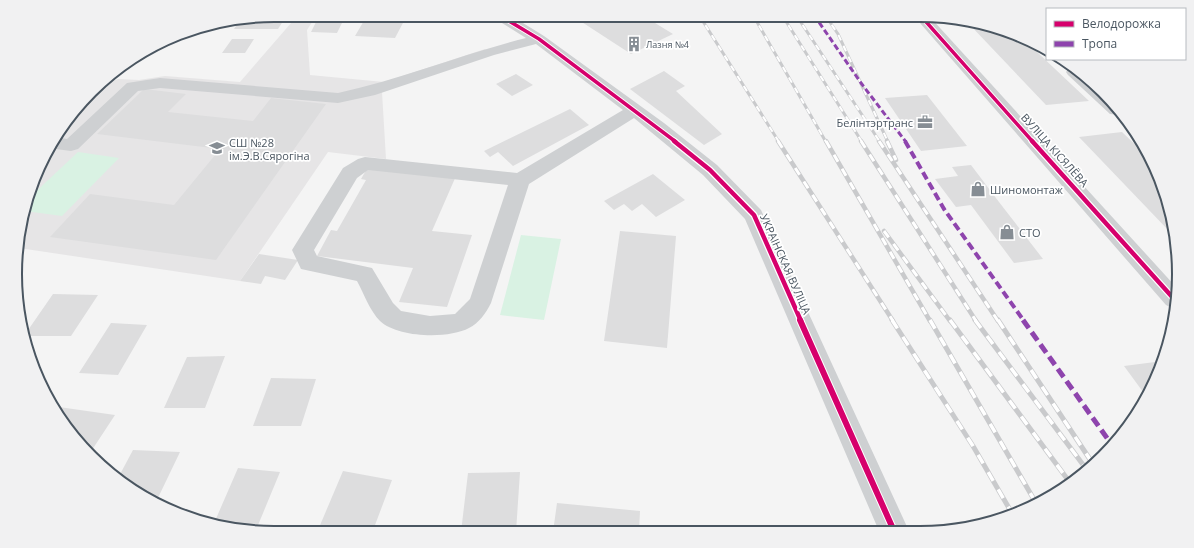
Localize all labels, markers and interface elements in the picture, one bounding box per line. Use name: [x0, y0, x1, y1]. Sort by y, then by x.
legend: [1046, 8, 1186, 60]
text: Велодорожка: [1082, 15, 1161, 32]
building icon: Лазня №4: [625, 35, 643, 53]
text: Тропа: [1082, 35, 1117, 52]
place label: Лазня №4: [646, 38, 689, 51]
street label: ВУЛІЦА КІСЯЛЁВА: [1018, 110, 1092, 190]
office icon: Белінтэртранс: [916, 113, 934, 131]
place label: Белінтэртранс: [836, 115, 913, 130]
place label: СШ №28 ім.Э.В.Сярогіна: [229, 135, 310, 163]
school or university icon: СШ №28 ім.Э.В.Сярогіна: [208, 139, 226, 157]
shop icon: Шиномонтаж: [969, 180, 987, 198]
place label: Шиномонтаж: [990, 182, 1064, 197]
street label: УКРАІНСКАЯ ВУЛІЦА: [757, 211, 815, 317]
shop icon: СТО: [998, 223, 1016, 241]
place label: СТО: [1019, 225, 1041, 240]

